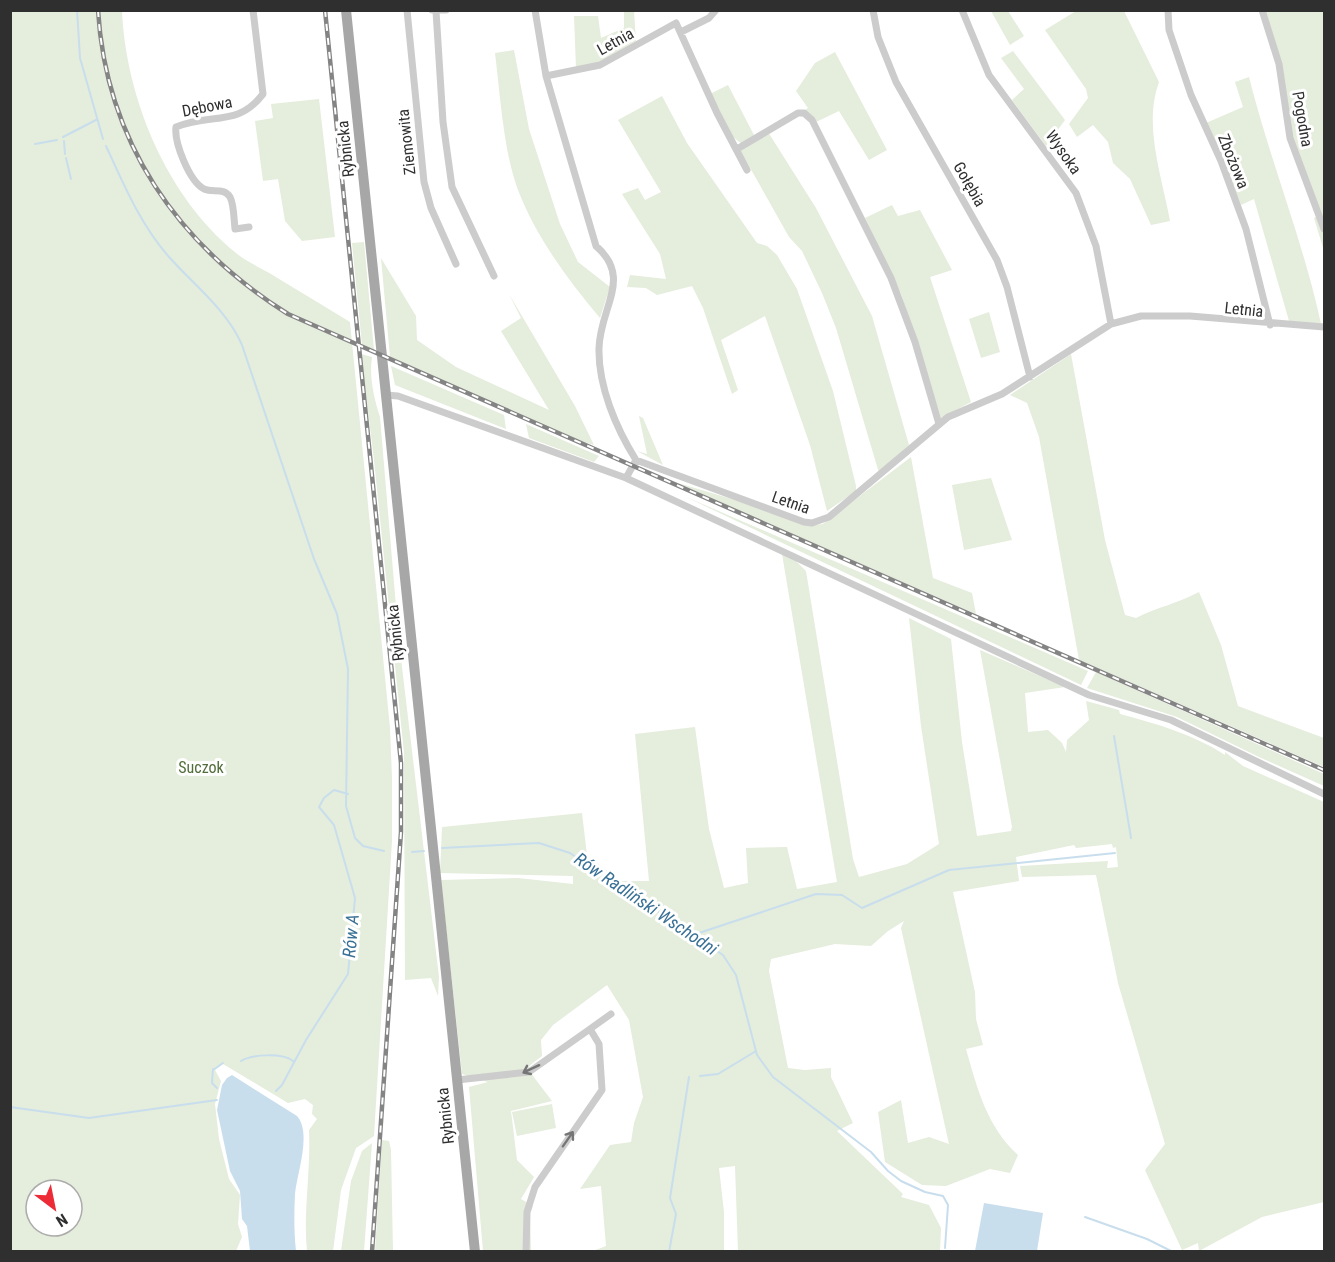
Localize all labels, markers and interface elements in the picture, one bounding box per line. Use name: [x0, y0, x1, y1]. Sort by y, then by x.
street label: Letnia: [594, 24, 637, 59]
street label: Pogodna: [1288, 90, 1317, 148]
street label: Dębowa: [180, 92, 234, 121]
street label: Ziemowita: [394, 108, 419, 176]
street label: Rybnicka: [333, 120, 358, 178]
street label: Wysoka: [1042, 127, 1085, 178]
street label: Zbożowa: [1214, 131, 1253, 191]
street label: Gołębia: [949, 159, 990, 210]
street label: Letnia: [1224, 298, 1264, 321]
street label: Letnia: [769, 487, 812, 518]
street label: Rybnicka: [383, 604, 408, 662]
park label: Suczok: [178, 758, 225, 777]
water label: Rów Radliński Wschodni: [571, 848, 723, 960]
water label: Rów A: [338, 913, 363, 959]
one-way arrow: [522, 1064, 540, 1075]
street label: Rybnicka: [433, 1087, 458, 1145]
one-way arrow: [562, 1131, 574, 1147]
north arrow: [24, 1178, 84, 1238]
text: N: [52, 1210, 71, 1231]

